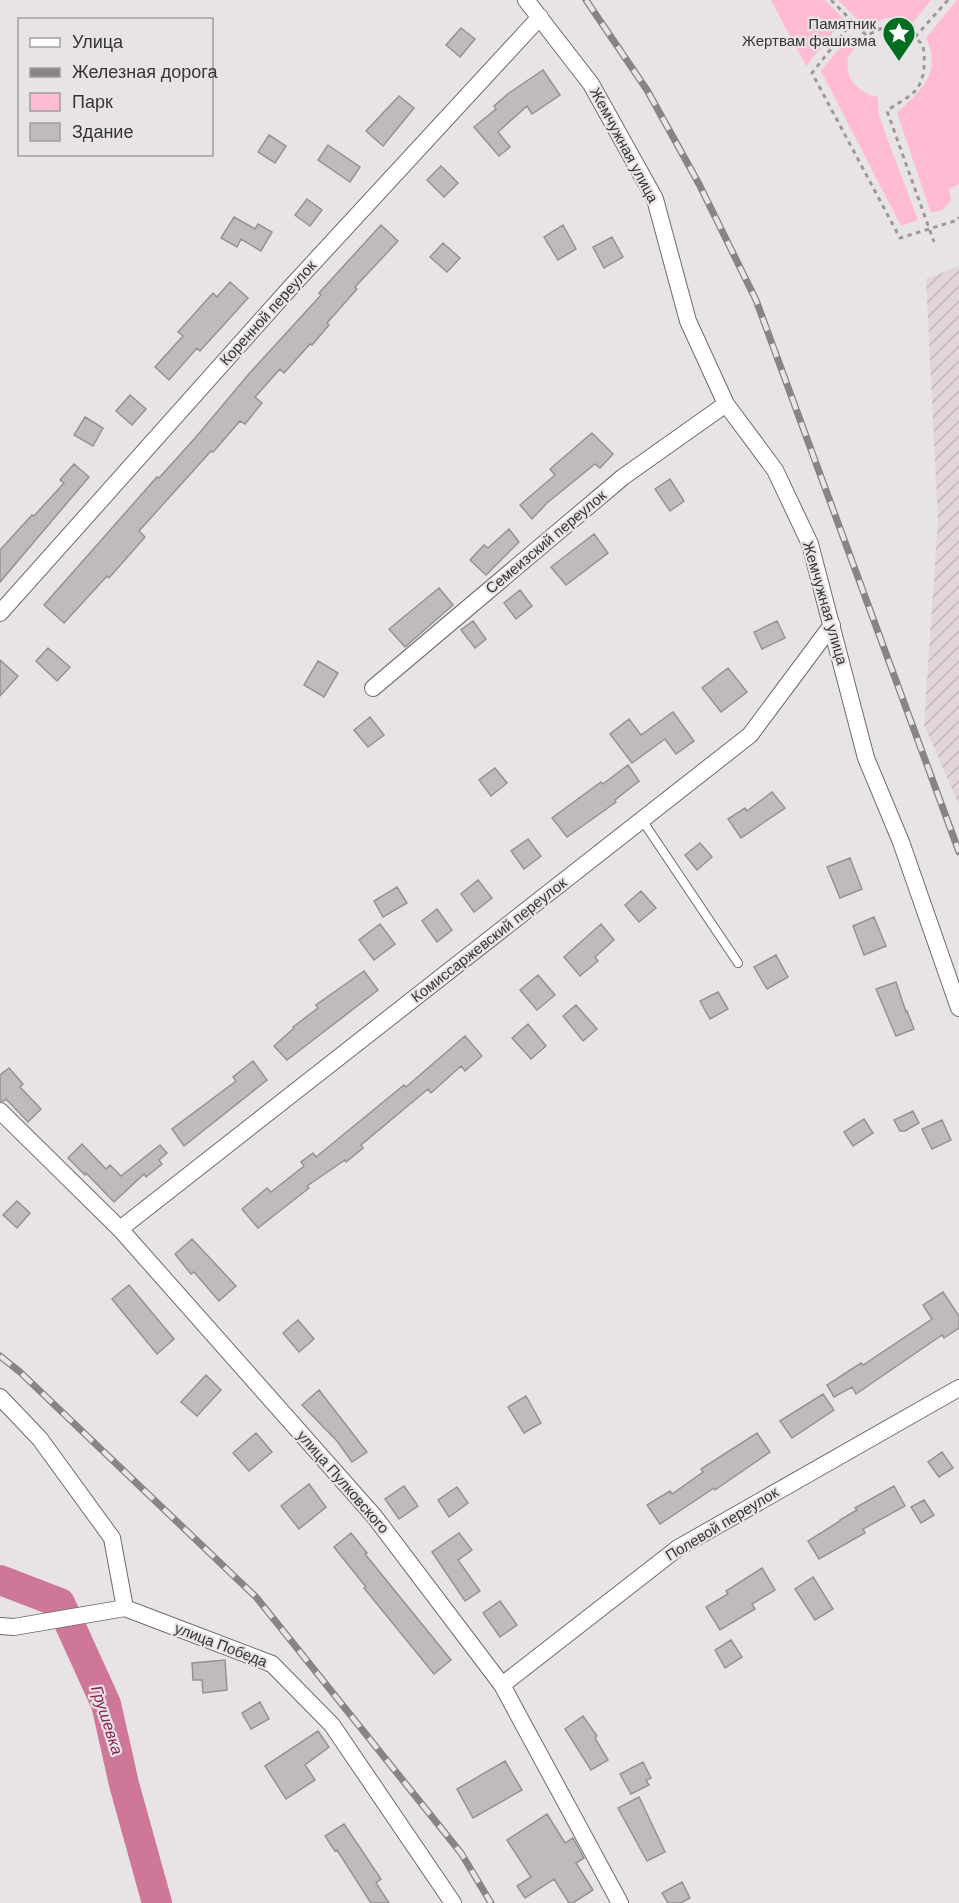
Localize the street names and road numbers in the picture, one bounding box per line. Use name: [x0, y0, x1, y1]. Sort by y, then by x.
street label: Жемчужная улица: [585, 84, 663, 207]
street label: Коренной переулок: [215, 256, 321, 370]
street label: Семеизский переулок: [481, 485, 611, 598]
street label: Жемчужная улица: [798, 539, 852, 668]
street label: Комиссаржевский переулок: [407, 873, 571, 1007]
street label: улица Пулковского: [293, 1426, 393, 1538]
street label: Полевой переулок: [662, 1482, 783, 1566]
street label: улица Победа: [172, 1618, 271, 1672]

